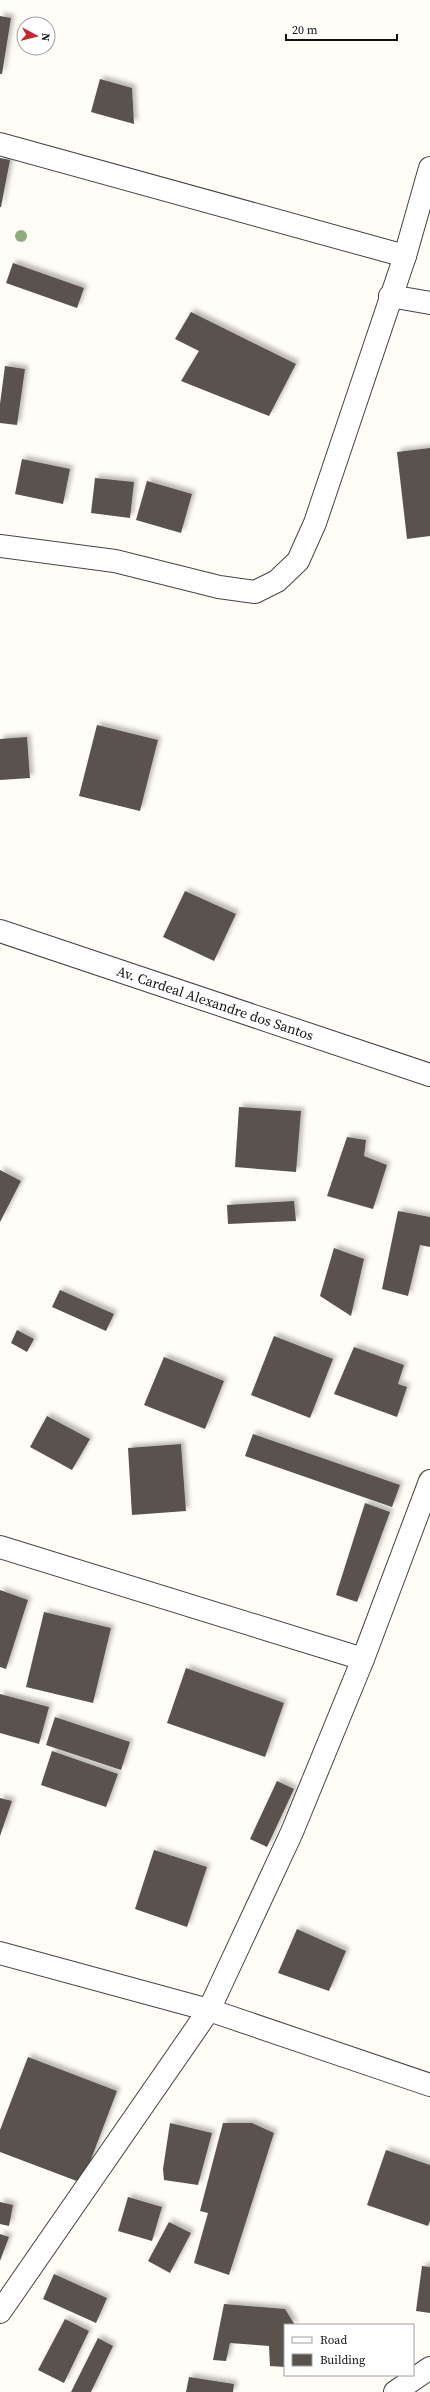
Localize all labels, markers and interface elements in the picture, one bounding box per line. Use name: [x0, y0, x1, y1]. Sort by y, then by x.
north arrow: [16, 16, 56, 56]
scale bar: [286, 16, 397, 42]
text: 20 m: [292, 22, 318, 38]
text: N: [37, 32, 53, 42]
street label: Av. Cardeal Alexandre dos Santos: [114, 961, 316, 1045]
legend: [284, 2324, 414, 2376]
text: Road: [320, 2332, 347, 2348]
text: Building: [320, 2352, 365, 2368]

